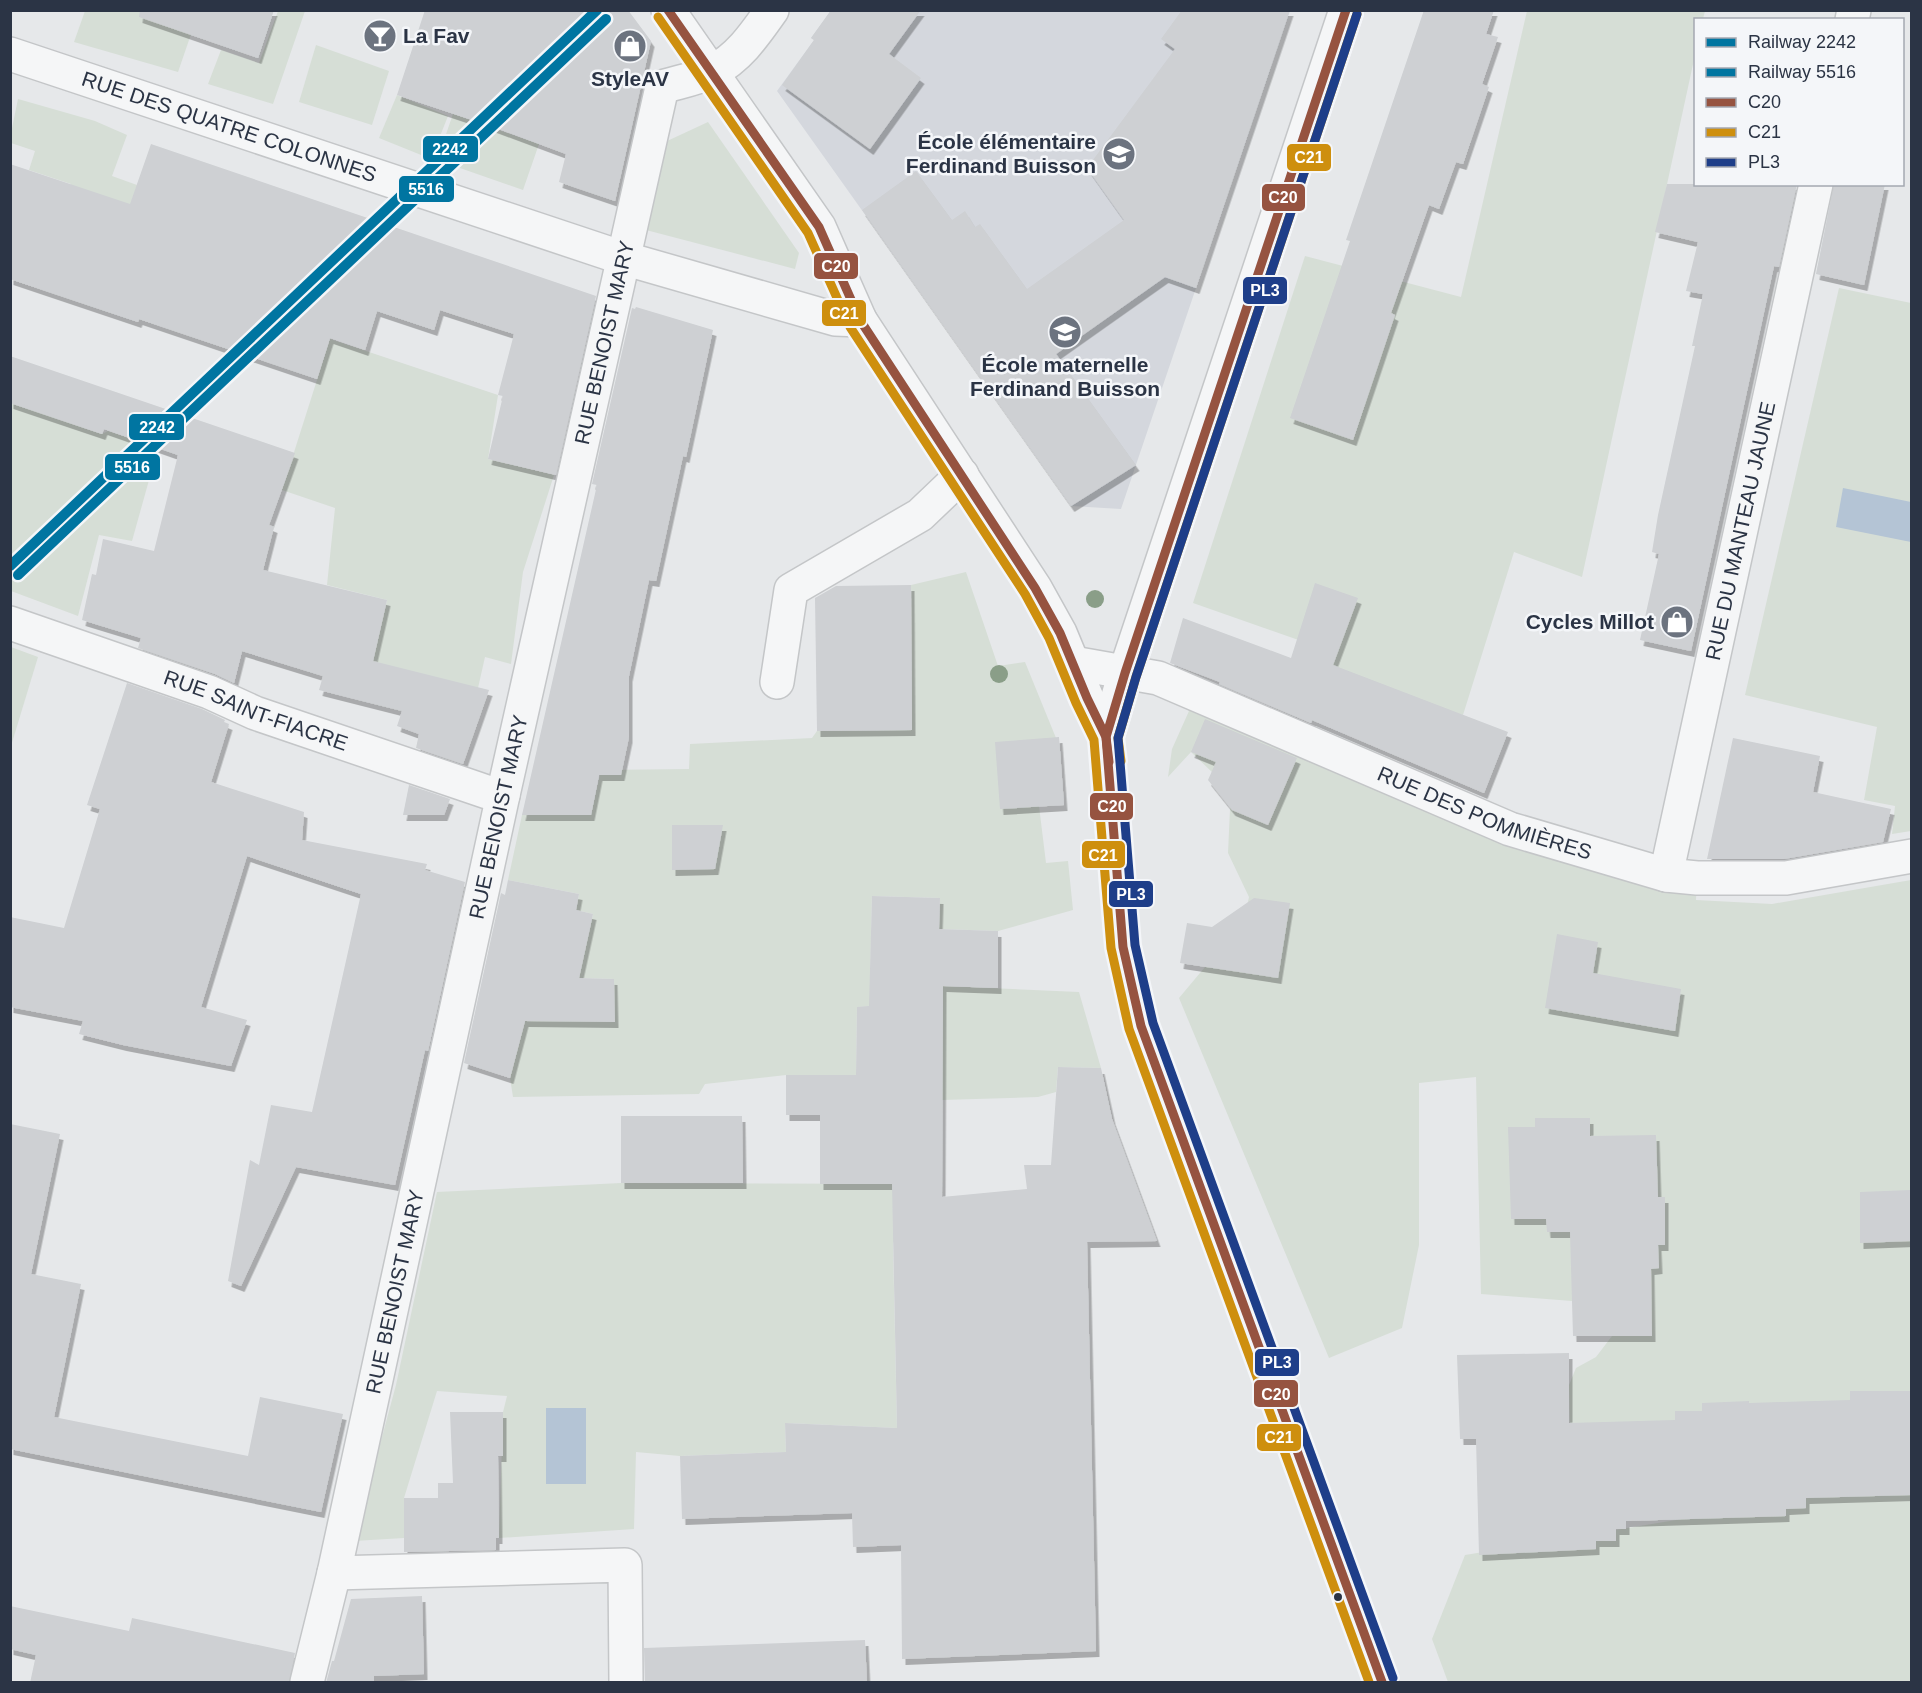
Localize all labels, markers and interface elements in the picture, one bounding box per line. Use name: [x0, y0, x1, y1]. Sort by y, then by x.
bar icon: La Fav: [362, 18, 398, 54]
legend: [1694, 18, 1904, 186]
place label: La Fav: [403, 24, 470, 47]
shop icon: StyleAV: [612, 28, 648, 64]
text: Railway 2242: [1748, 32, 1856, 52]
text: Railway 5516: [1748, 62, 1856, 82]
street label: RUE DES QUATRE COLONNES: [79, 67, 380, 186]
place label: StyleAV: [591, 67, 669, 90]
text: C20: [1748, 92, 1781, 112]
text: C21: [1748, 122, 1781, 142]
place label: École élémentaire Ferdinand Buisson: [906, 130, 1096, 177]
line badge: 2242: [422, 135, 479, 163]
school or university icon: École élémentaire Ferdinand Buisson: [1101, 136, 1137, 172]
text: 2242: [432, 141, 468, 158]
line badge: C21: [1286, 143, 1332, 172]
text: C21: [1294, 149, 1324, 166]
text: PL3: [1748, 152, 1780, 172]
line badge: 5516: [398, 175, 455, 203]
text: 5516: [408, 181, 444, 198]
line badge: C20: [1261, 183, 1306, 212]
text: C20: [1268, 189, 1298, 206]
street label: RUE BENOIST MARY: [570, 238, 638, 447]
line badge: C20: [813, 252, 859, 280]
text: C20: [821, 258, 851, 275]
line badge: PL3: [1242, 276, 1288, 305]
text: PL3: [1250, 282, 1280, 299]
line badge: C21: [821, 299, 867, 327]
text: C21: [829, 305, 859, 322]
school or university icon: École maternelle Ferdinand Buisson: [1047, 314, 1083, 350]
place label: École maternelle Ferdinand Buisson: [970, 353, 1160, 400]
street label: RUE DU MANTEAU JAUNE: [1701, 400, 1779, 662]
line badge: 2242: [128, 413, 185, 441]
text: 2242: [139, 419, 175, 436]
line badge: 5516: [104, 453, 161, 481]
text: 5516: [114, 459, 150, 476]
shop icon: Cycles Millot: [1659, 604, 1695, 640]
place label: Cycles Millot: [1526, 610, 1654, 633]
street label: RUE SAINT-FIACRE: [161, 665, 351, 755]
street label: RUE BENOIST MARY: [464, 713, 532, 921]
street label: RUE DES POMMIÈRES: [1374, 762, 1594, 863]
line badge: C20: [1089, 792, 1134, 821]
text: C20: [1097, 798, 1127, 815]
line badge: C21: [1081, 840, 1126, 869]
text: C21: [1088, 847, 1118, 864]
line badge: PL3: [1108, 880, 1154, 908]
text: PL3: [1116, 886, 1146, 903]
street label: RUE BENOIST MARY: [361, 1188, 428, 1396]
line badge: PL3: [1254, 1348, 1300, 1377]
text: PL3: [1262, 1354, 1292, 1371]
line badge: C20: [1253, 1379, 1299, 1408]
text: C20: [1261, 1386, 1291, 1403]
line badge: C21: [1256, 1423, 1302, 1452]
text: C21: [1264, 1429, 1294, 1446]
unlabelled marker: [1332, 1591, 1344, 1603]

